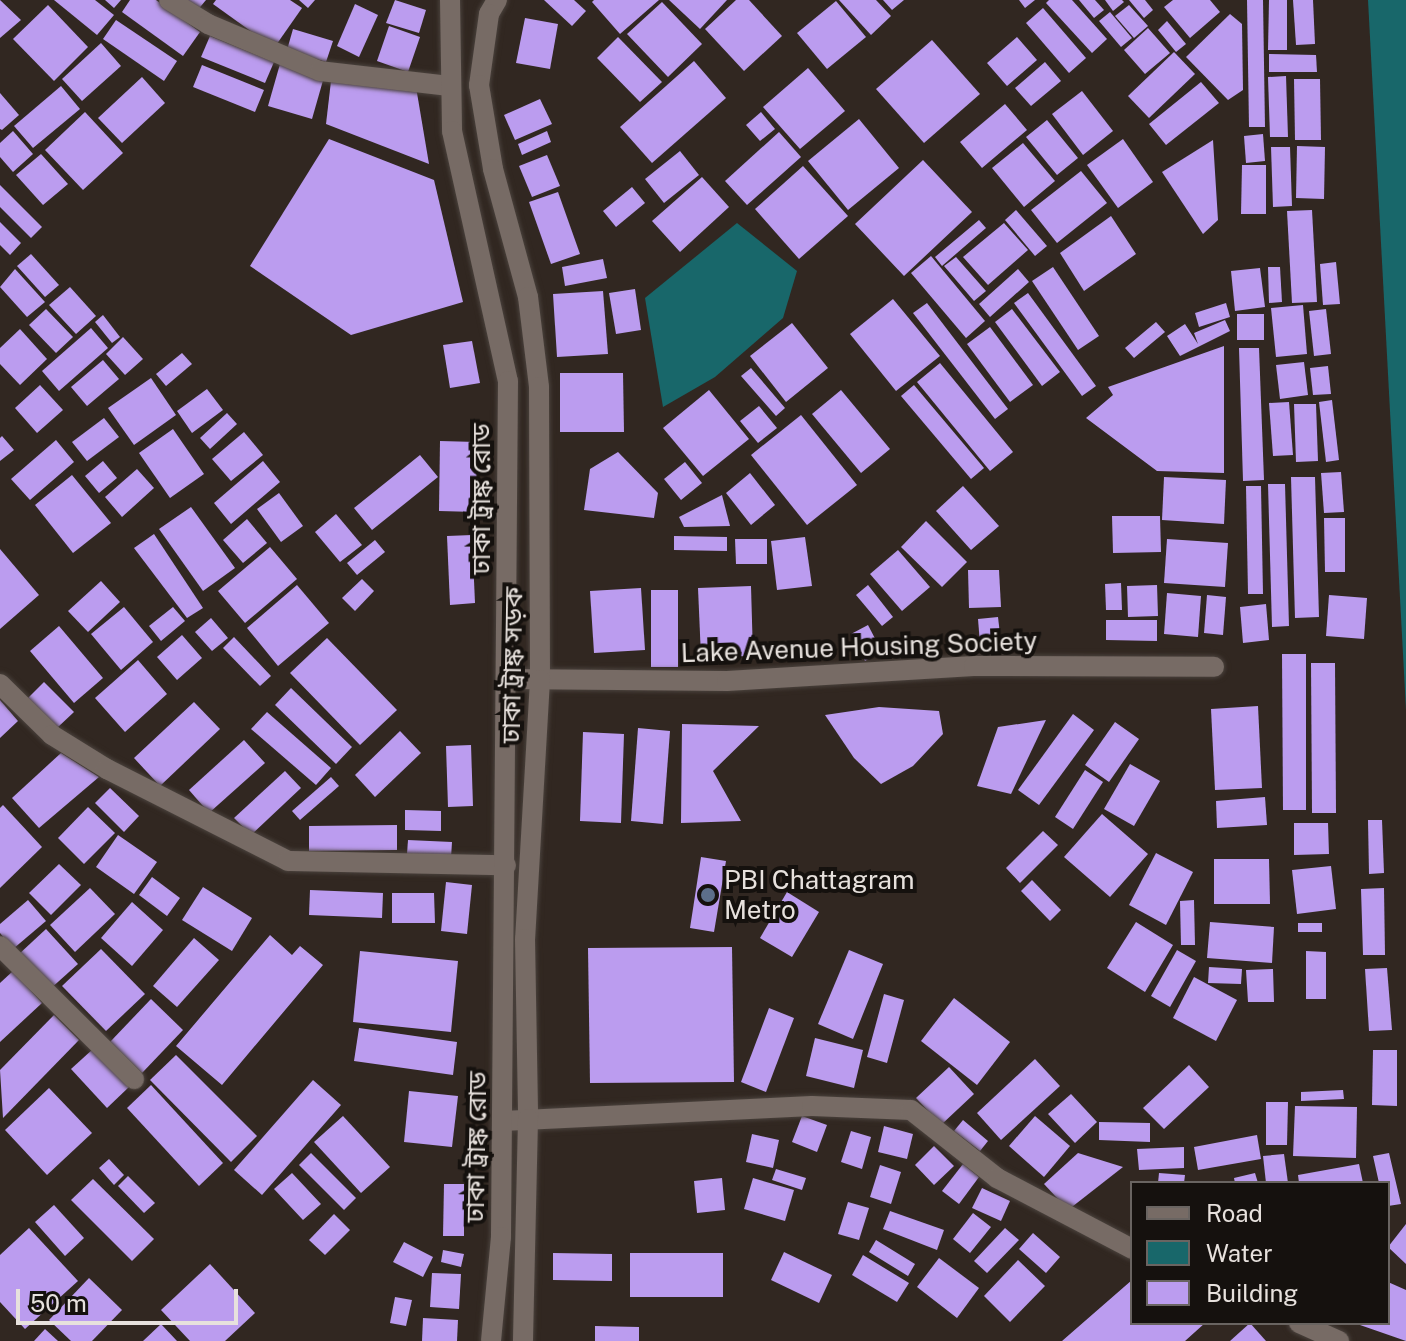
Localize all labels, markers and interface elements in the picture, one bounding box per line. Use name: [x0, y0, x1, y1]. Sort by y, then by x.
street label: ঢাকা ট্রাঙ্ক রোড: [465, 423, 497, 575]
street label: ঢাকা ট্রাঙ্ক সড়ক: [495, 586, 529, 744]
street label: Lake Avenue Housing Society: [680, 625, 1038, 669]
place label: PBI Chattagram Metro: [724, 864, 914, 926]
marker: PBI Chattagram Metro: [699, 886, 717, 904]
street label: ঢাকা ট্রাঙ্ক রোড: [459, 1071, 493, 1223]
legend: [1130, 1181, 1390, 1325]
text: Road: [1206, 1199, 1263, 1227]
text: Water: [1206, 1239, 1273, 1267]
scale bar: [20, 1273, 242, 1323]
text: Building: [1206, 1279, 1298, 1307]
text: 50 m: [30, 1289, 87, 1317]

